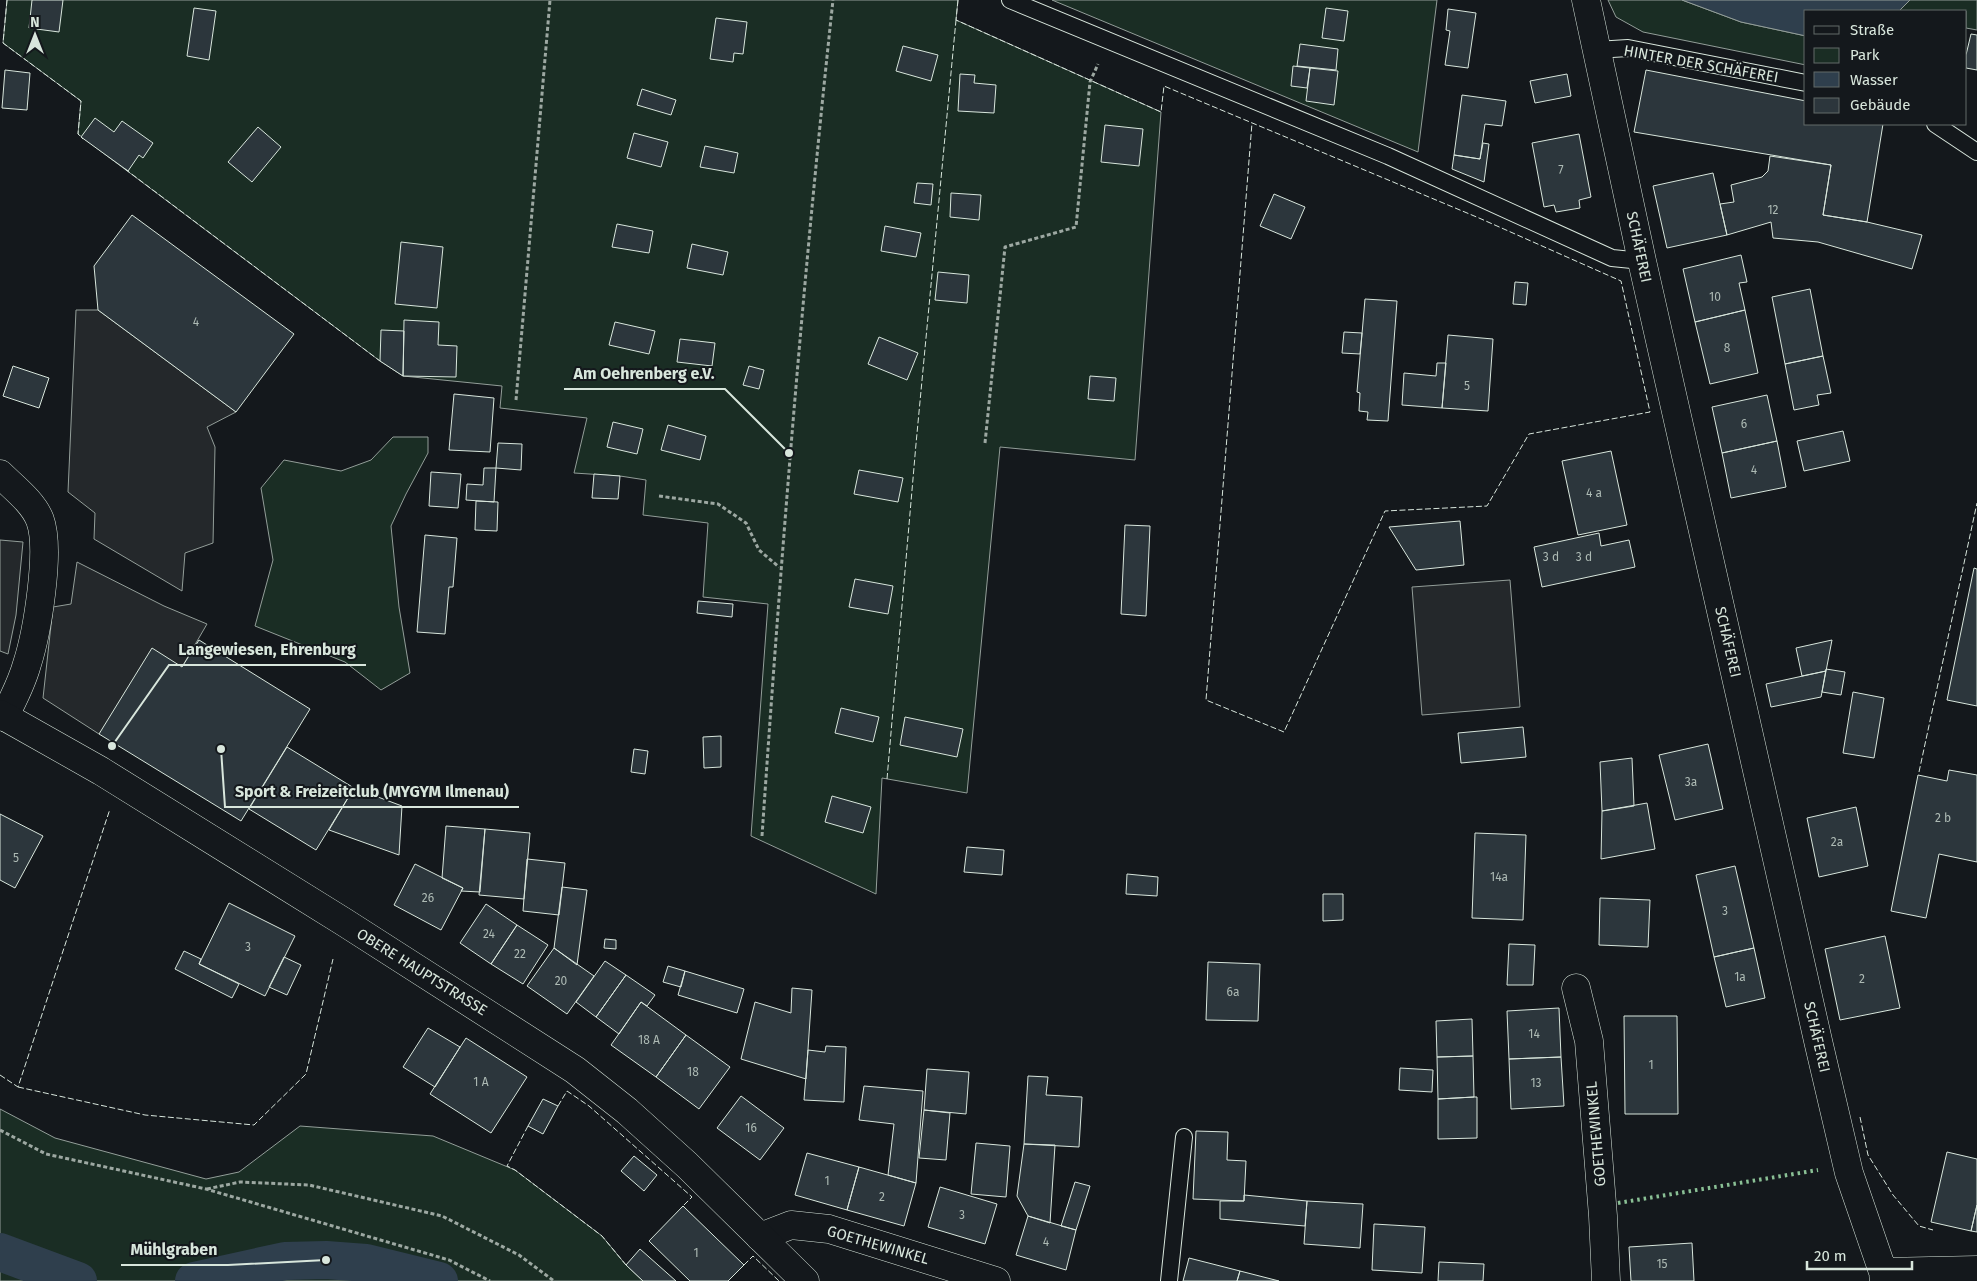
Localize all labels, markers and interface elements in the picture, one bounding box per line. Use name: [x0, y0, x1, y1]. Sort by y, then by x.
north arrow: [10, 10, 60, 60]
legend: [1804, 10, 1967, 125]
text: N: [30, 14, 40, 31]
text: Straße: [1850, 21, 1894, 39]
street label: HINTER DER SCHÄFEREI: [1622, 42, 1780, 86]
text: Park: [1850, 46, 1880, 64]
text: Wasser: [1850, 71, 1898, 89]
text: Gebäude: [1850, 96, 1910, 114]
house number: 7: [1558, 163, 1564, 177]
house number: 12: [1767, 203, 1779, 217]
street label: SCHÄFEREI: [1623, 210, 1655, 284]
house number: 10: [1709, 290, 1721, 304]
house number: 4: [193, 315, 200, 329]
house number: 8: [1724, 341, 1731, 355]
callout: Am Oehrenberg e.V.: [564, 358, 725, 389]
text: Am Oehrenberg e.V.: [573, 364, 715, 383]
house number: 5: [1464, 379, 1470, 393]
house number: 6: [1741, 417, 1747, 431]
house number: 4: [1751, 463, 1758, 477]
house number: 4 a: [1586, 486, 1602, 500]
house number: 3 d: [1543, 550, 1559, 564]
house number: 3 d: [1576, 550, 1592, 564]
street label: SCHÄFEREI: [1711, 605, 1745, 679]
callout: Langewiesen, Ehrenburg: [169, 634, 366, 665]
text: Langewiesen, Ehrenburg: [178, 640, 356, 659]
house number: 3a: [1685, 775, 1697, 789]
callout: Sport & Freizeitclub (MYGYM Ilmenau): [225, 776, 519, 807]
text: Sport & Freizeitclub (MYGYM Ilmenau): [235, 782, 509, 801]
house number: 2 b: [1935, 811, 1951, 825]
house number: 2a: [1831, 835, 1843, 849]
house number: 5: [13, 851, 19, 865]
house number: 14a: [1490, 870, 1508, 884]
house number: 26: [422, 891, 434, 905]
house number: 3: [1722, 904, 1728, 918]
street label: OBERE HAUPTSTRASSE: [353, 925, 491, 1019]
house number: 24: [483, 927, 496, 941]
house number: 3: [245, 940, 251, 954]
house number: 22: [514, 947, 526, 961]
house number: 1a: [1734, 970, 1746, 984]
house number: 2: [1859, 972, 1865, 986]
house number: 20: [555, 974, 568, 988]
house number: 6a: [1227, 985, 1239, 999]
street label: SCHÄFEREI: [1800, 1000, 1834, 1074]
house number: 14: [1528, 1027, 1540, 1041]
house number: 18 A: [638, 1033, 660, 1047]
house number: 1: [1648, 1058, 1654, 1072]
house number: 18: [687, 1065, 699, 1079]
house number: 1 A: [473, 1075, 489, 1089]
house number: 13: [1530, 1076, 1542, 1090]
street label: GOETHEWINKEL: [1582, 1080, 1610, 1187]
house number: 16: [745, 1121, 757, 1135]
house number: 1: [824, 1174, 830, 1188]
house number: 2: [879, 1190, 885, 1204]
house number: 3: [959, 1208, 965, 1222]
street label: GOETHEWINKEL: [825, 1222, 932, 1268]
callout: Mühlgraben: [121, 1234, 228, 1265]
house number: 4: [1043, 1235, 1050, 1249]
scale bar: [1807, 1238, 1912, 1270]
text: Mühlgraben: [131, 1240, 217, 1259]
house number: 1: [693, 1246, 699, 1260]
text: 20 m: [1814, 1247, 1847, 1265]
house number: 15: [1656, 1257, 1668, 1271]

